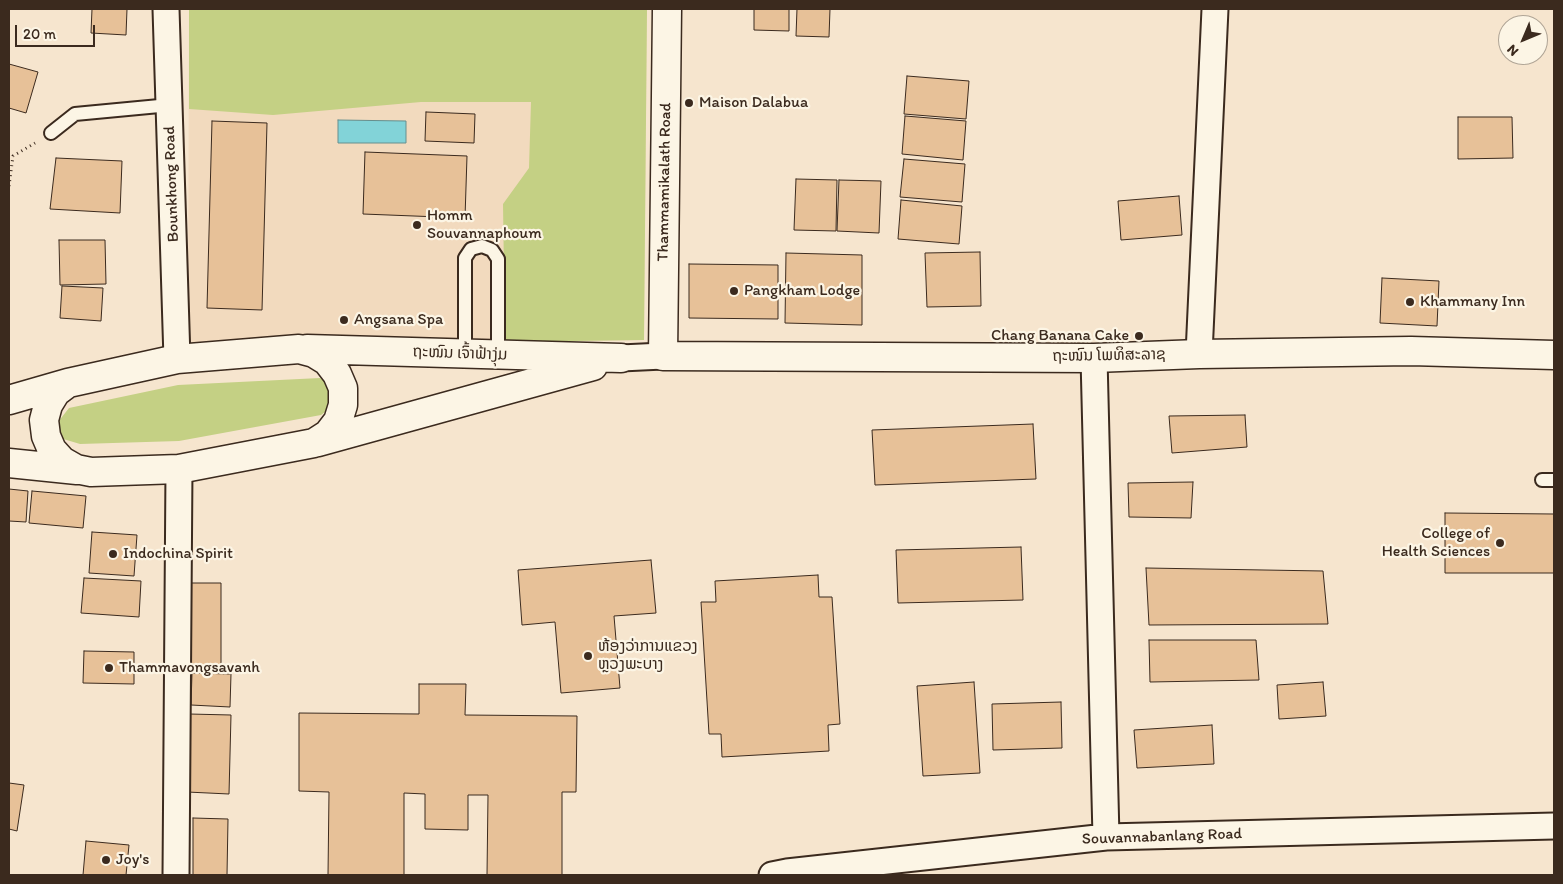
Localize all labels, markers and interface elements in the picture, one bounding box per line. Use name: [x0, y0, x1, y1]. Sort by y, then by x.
scale bar: [18, 15, 98, 47]
north arrow: [1498, 15, 1548, 65]
text: 20 m: [23, 25, 56, 43]
text: N: [1503, 41, 1522, 60]
place label: Maison Dalabua: [699, 93, 808, 113]
marker: Maison Dalabua: [683, 97, 695, 109]
street label: Thammamikalath Road: [654, 102, 676, 262]
street label: Bounkhong Road: [160, 126, 184, 242]
place label: Homm Souvannaphoum: [427, 206, 542, 244]
marker: Homm Souvannaphoum: [411, 219, 423, 231]
place label: Pangkham Lodge: [744, 281, 860, 301]
marker: Pangkham Lodge: [728, 285, 740, 297]
place label: Khammany Inn: [1420, 292, 1525, 312]
marker: Khammany Inn: [1404, 296, 1416, 308]
place label: Angsana Spa: [354, 310, 443, 330]
marker: Angsana Spa: [338, 314, 350, 326]
place label: Chang Banana Cake: [991, 326, 1129, 346]
marker: Chang Banana Cake: [1133, 330, 1145, 342]
street label: ຖະໜົນ ເຈົ້າຟ້າງຸ່ມ: [412, 343, 508, 365]
street label: ຖະໜົນ ໂພທິສະລາຊ: [1052, 345, 1166, 367]
place label: College of Health Sciences: [1382, 524, 1490, 562]
marker: College of Health Sciences: [1494, 537, 1506, 549]
place label: Indochina Spirit: [123, 544, 233, 564]
marker: Indochina Spirit: [107, 548, 119, 560]
place label: ຫ້ອງວ່າການແຂວງ ຫຼວງພະບາງ: [598, 637, 698, 675]
marker: ຫ້ອງວ່າການແຂວງ ຫຼວງພະບາງ: [582, 650, 594, 662]
place label: Thammavongsavanh: [119, 658, 260, 678]
marker: Thammavongsavanh: [103, 662, 115, 674]
street label: Souvannabanlang Road: [1082, 825, 1242, 849]
place label: Joy's: [116, 850, 149, 870]
marker: Joy's: [100, 854, 112, 866]

